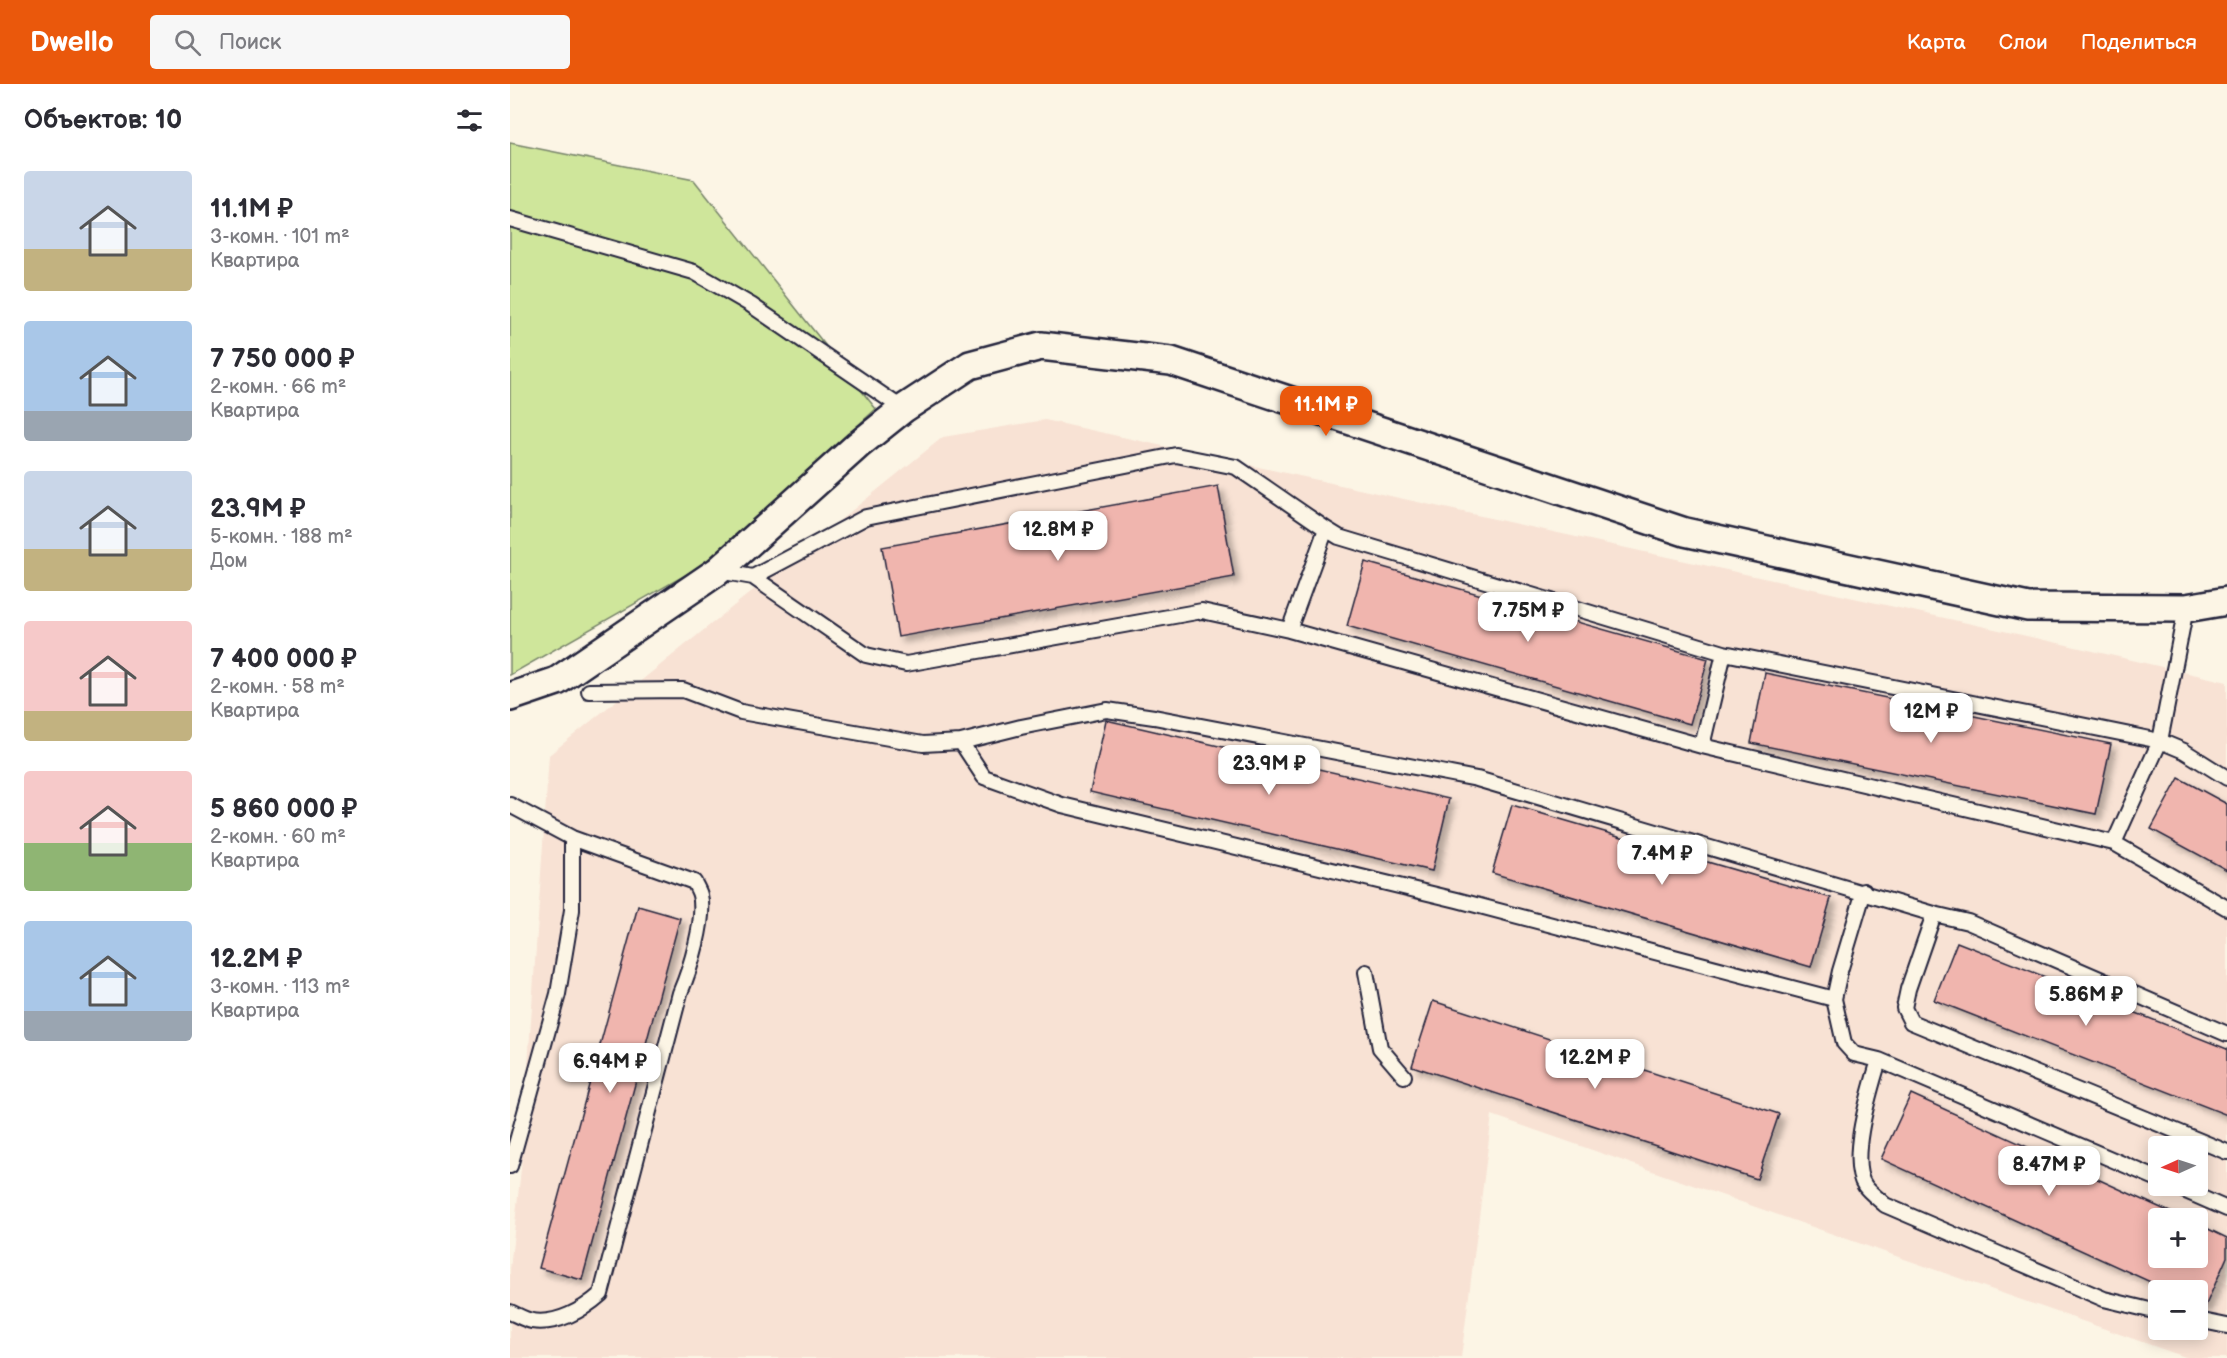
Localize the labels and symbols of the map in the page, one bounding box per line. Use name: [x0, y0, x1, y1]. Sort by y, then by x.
pin: 11.1M ₽: [1271, 386, 1381, 437]
pin: 12.8M ₽: [1003, 511, 1113, 562]
pin: 7.75M ₽: [1473, 592, 1583, 643]
pin: 12M ₽: [1889, 693, 1973, 744]
pin: 23.9M ₽: [1214, 745, 1324, 796]
pin: 7.4M ₽: [1613, 835, 1711, 886]
pin: 5.86M ₽: [2031, 976, 2141, 1027]
pin: 12.2M ₽: [1540, 1039, 1650, 1090]
pin: 6.94M ₽: [555, 1043, 665, 1094]
north arrow: [2148, 1136, 2208, 1196]
pin: 8.47M ₽: [1994, 1146, 2104, 1197]

